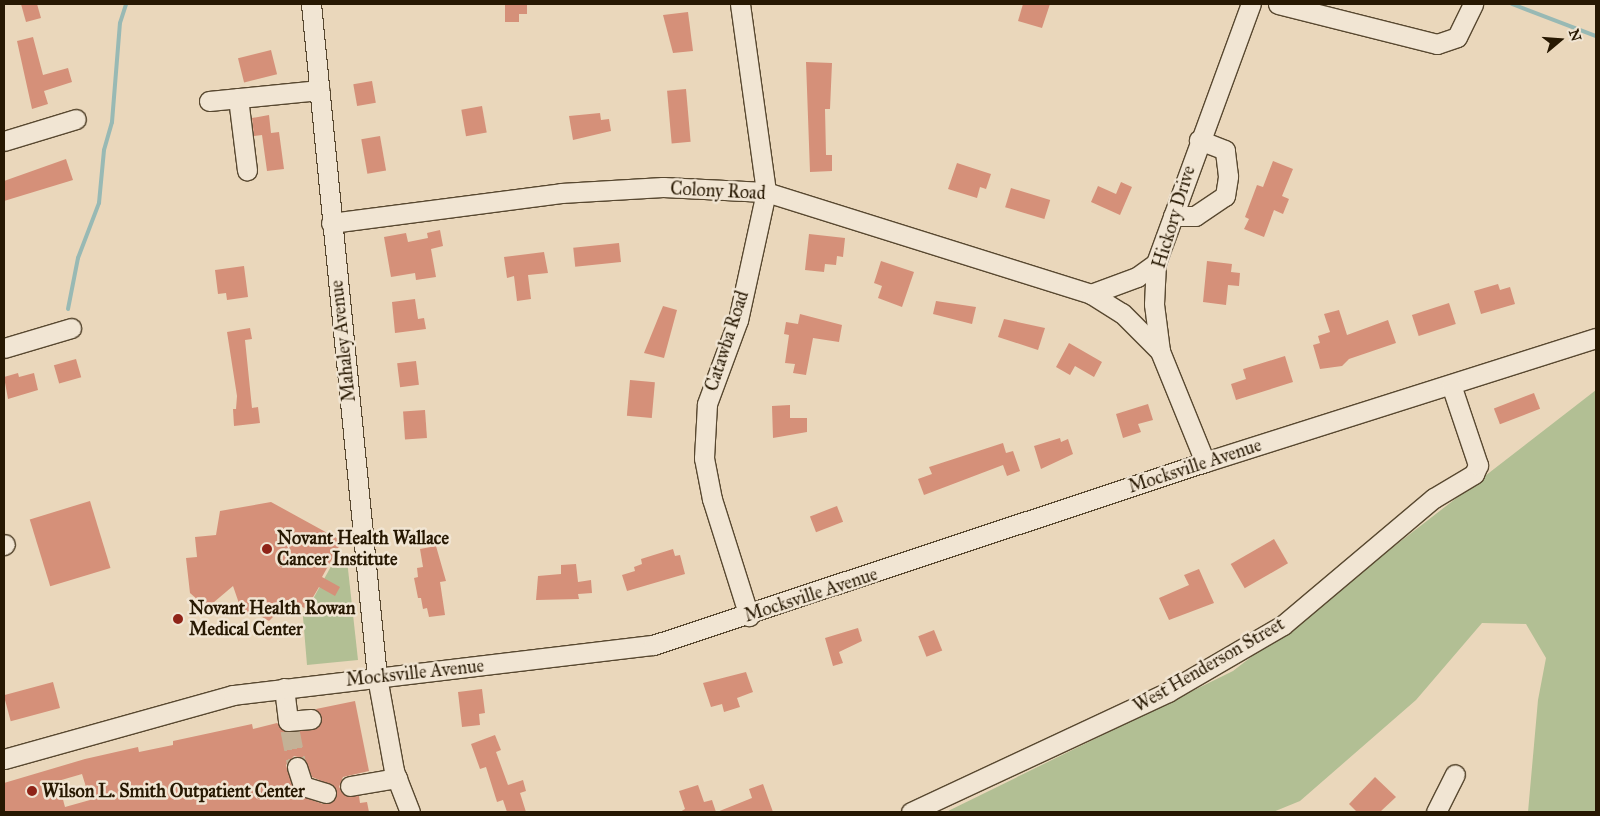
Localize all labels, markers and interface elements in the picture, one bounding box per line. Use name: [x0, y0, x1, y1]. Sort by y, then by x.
north arrow: [1535, 15, 1585, 65]
text: N: [1565, 27, 1585, 43]
street label: Hickory Drive: [1148, 163, 1200, 271]
street label: Colony Road: [670, 178, 766, 204]
street label: Mahaley Avenue: [326, 279, 360, 403]
street label: Catawba Road: [701, 288, 753, 394]
street label: Mocksville Avenue: [1126, 434, 1264, 498]
place label: Novant Health Wallace Cancer Institute: [277, 528, 449, 570]
marker: Novant Health Wallace Cancer Institute: [261, 543, 273, 555]
street label: Mocksville Avenue: [742, 563, 880, 627]
place label: Novant Health Rowan Medical Center: [189, 598, 355, 640]
marker: Novant Health Rowan Medical Center: [171, 612, 185, 626]
street label: West Henderson Street: [1130, 613, 1288, 717]
street label: Mocksville Avenue: [345, 655, 485, 691]
place label: Wilson L. Smith Outpatient Center: [42, 780, 305, 802]
marker: Wilson L. Smith Outpatient Center: [26, 785, 38, 797]

